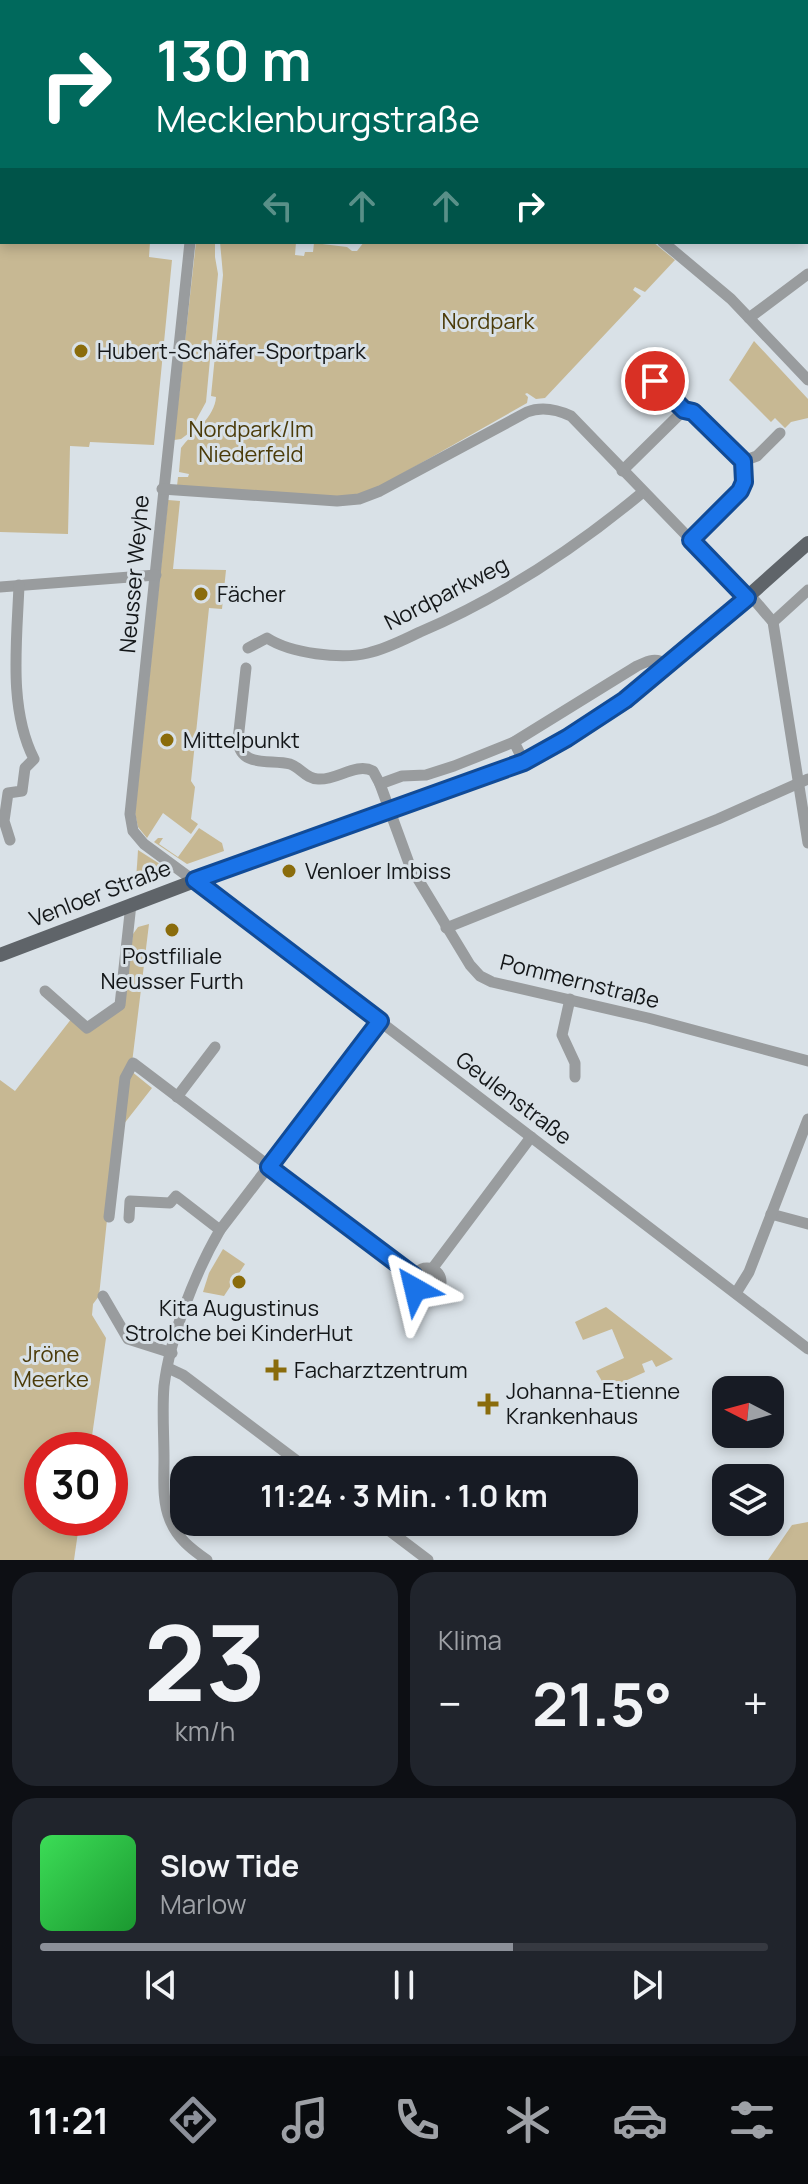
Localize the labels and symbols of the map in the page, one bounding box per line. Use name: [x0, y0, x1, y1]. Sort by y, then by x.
park label: Nordpark: [442, 306, 536, 336]
place label: Hubert-Schäfer-Sportpark: [97, 336, 367, 366]
marker: Hubert-Schäfer-Sportpark: [72, 342, 90, 360]
pin: [621, 347, 689, 415]
park label: Nordpark/Im Niederfeld: [188, 414, 314, 469]
street label: Neusser Weyhe: [112, 494, 156, 654]
street label: Nordparkweg: [379, 549, 513, 637]
place label: Fächer: [217, 579, 286, 609]
marker: Fächer: [192, 585, 210, 603]
place label: Mittelpunkt: [183, 725, 300, 755]
marker: Mittelpunkt: [158, 731, 176, 749]
street label: Venloer Straße: [25, 852, 175, 934]
place label: Venloer Imbiss: [305, 856, 451, 886]
marker: Venloer Imbiss: [280, 862, 298, 880]
marker: Postfiliale Neusser Furth: [163, 921, 181, 939]
place label: Postfiliale Neusser Furth: [100, 941, 244, 996]
street label: Pommernstraße: [497, 947, 663, 1015]
street label: Geulenstraße: [450, 1044, 578, 1152]
position arrow: [373, 1247, 457, 1331]
marker: Kita Augustinus Strolche bei KinderHut: [230, 1273, 248, 1291]
place label: Kita Augustinus Strolche bei KinderHut: [125, 1293, 353, 1348]
park label: Jröne Meerke: [13, 1339, 89, 1394]
place label: Facharztzentrum: [294, 1355, 468, 1385]
marker: Facharztzentrum: [265, 1359, 287, 1381]
place label: Johanna-Etienne Krankenhaus: [506, 1376, 680, 1431]
north arrow: [712, 1376, 784, 1448]
marker: Johanna-Etienne Krankenhaus: [477, 1393, 499, 1415]
speed limit sign: 30: [24, 1432, 128, 1536]

